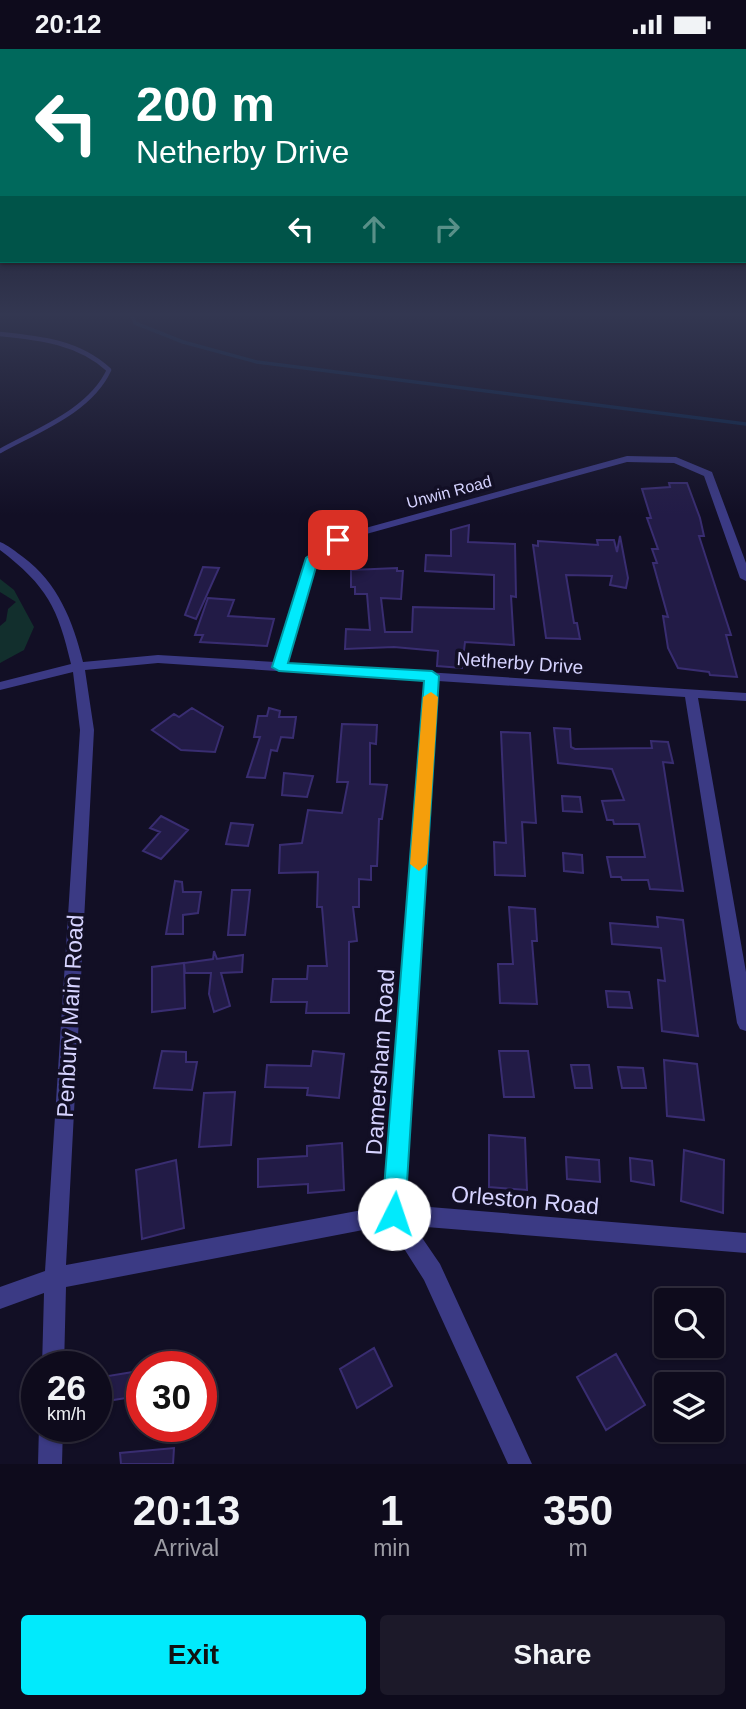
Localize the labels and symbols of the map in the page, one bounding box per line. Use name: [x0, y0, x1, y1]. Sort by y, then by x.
street label: Unwin Road: [405, 473, 493, 511]
pin: [308, 510, 368, 570]
street label: Netherby Drive: [456, 648, 584, 678]
street label: Penbury Main Road: [52, 914, 88, 1118]
street label: Damersham Road: [361, 968, 399, 1156]
position arrow: [357, 1177, 431, 1251]
street label: Orleston Road: [450, 1181, 600, 1219]
speed limit sign: 30: [126, 1351, 217, 1442]

